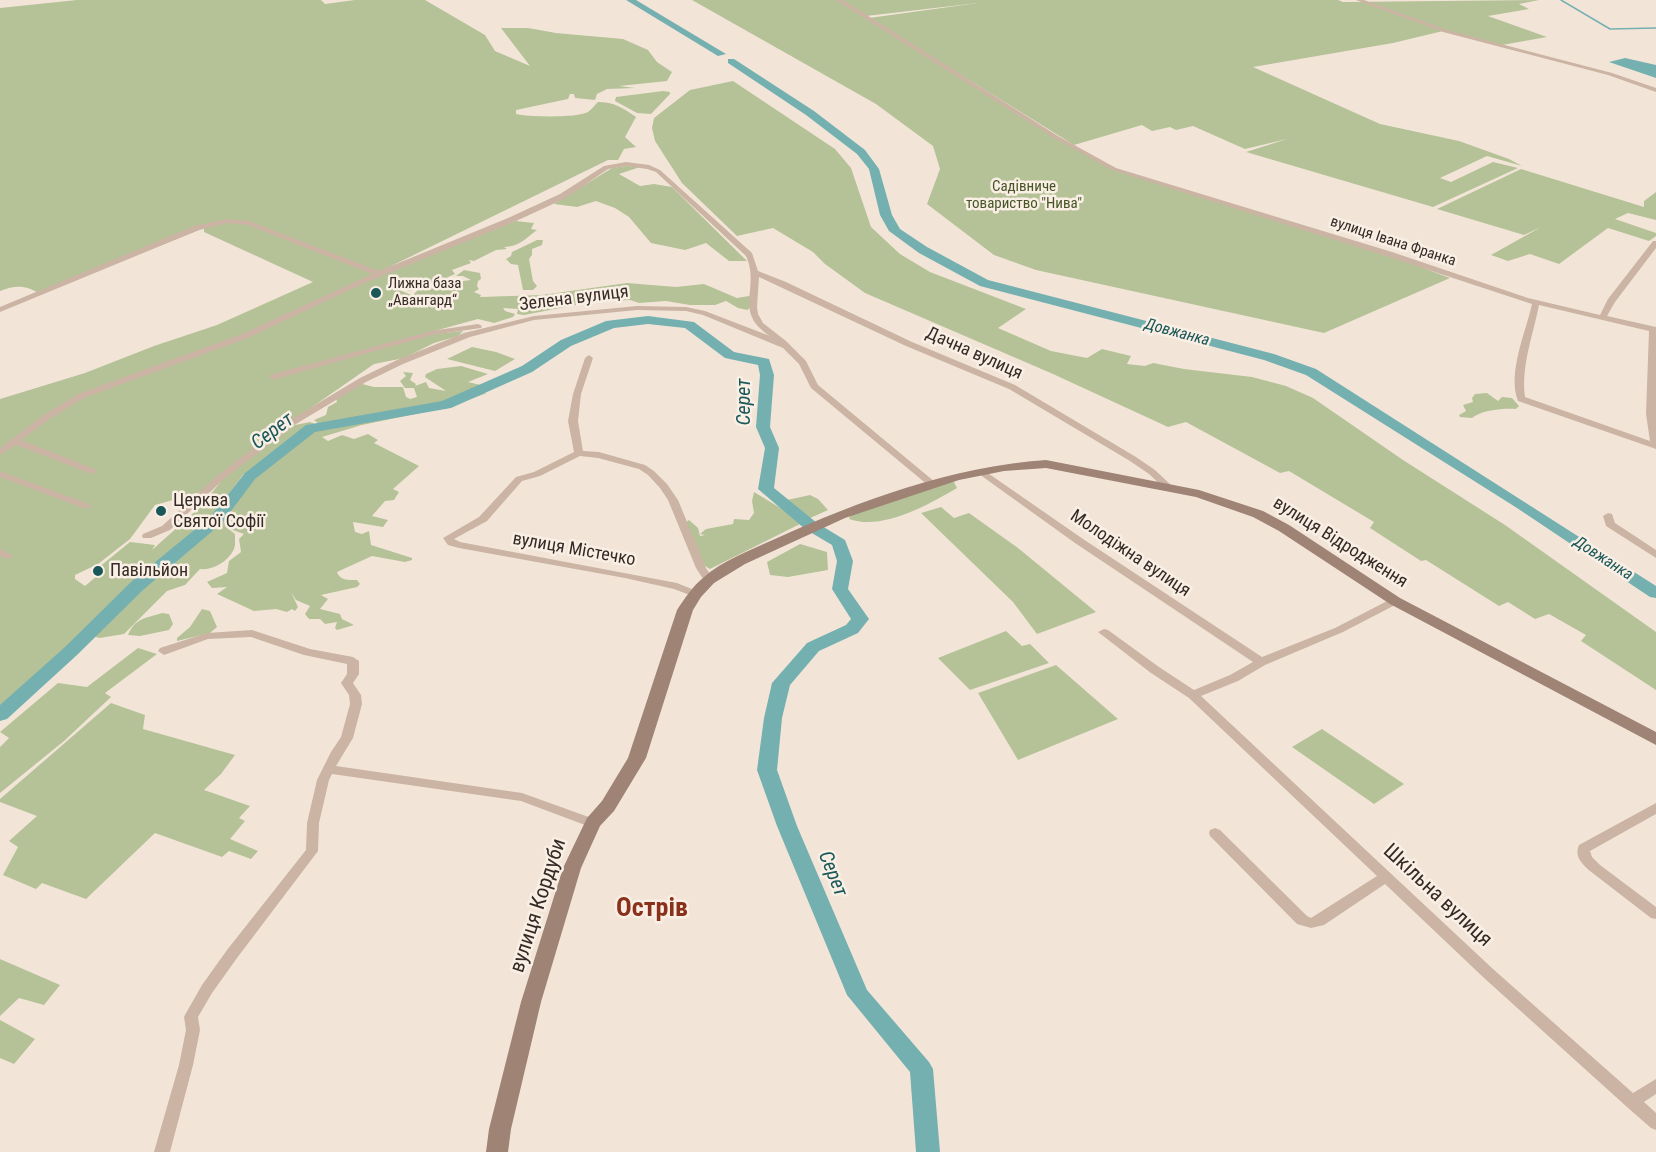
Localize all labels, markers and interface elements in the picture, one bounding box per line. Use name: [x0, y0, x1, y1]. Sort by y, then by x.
park label: Садівниче товариство "Нива": [966, 178, 1082, 213]
street label: вулиця Івана Франка: [1328, 213, 1458, 271]
place label: Лижна база „Авангард“: [388, 275, 461, 310]
street label: Зелена вулиця: [518, 282, 630, 316]
marker: Лижна база „Авангард“: [369, 286, 383, 300]
water label: Довжанка: [1142, 315, 1212, 351]
street label: Дачна вулиця: [922, 323, 1026, 385]
water label: Серет: [733, 379, 757, 425]
water label: Серет: [247, 408, 299, 456]
place label: Церква Святої Софії: [173, 490, 265, 532]
street label: вулиця Відродження: [1269, 493, 1411, 593]
marker: Церква Святої Софії: [154, 504, 168, 518]
street label: Молодіжна вулиця: [1066, 506, 1194, 602]
street label: вулиця Містечко: [511, 529, 637, 571]
water label: Довжанка: [1570, 533, 1636, 585]
place label: Павільйон: [110, 560, 188, 582]
marker: Павільйон: [91, 564, 105, 578]
street label: вулиця Кордуби: [506, 836, 572, 976]
street label: Шкільна вулиця: [1377, 839, 1497, 953]
water label: Серет: [812, 848, 852, 900]
district label: Острів: [616, 893, 688, 925]

